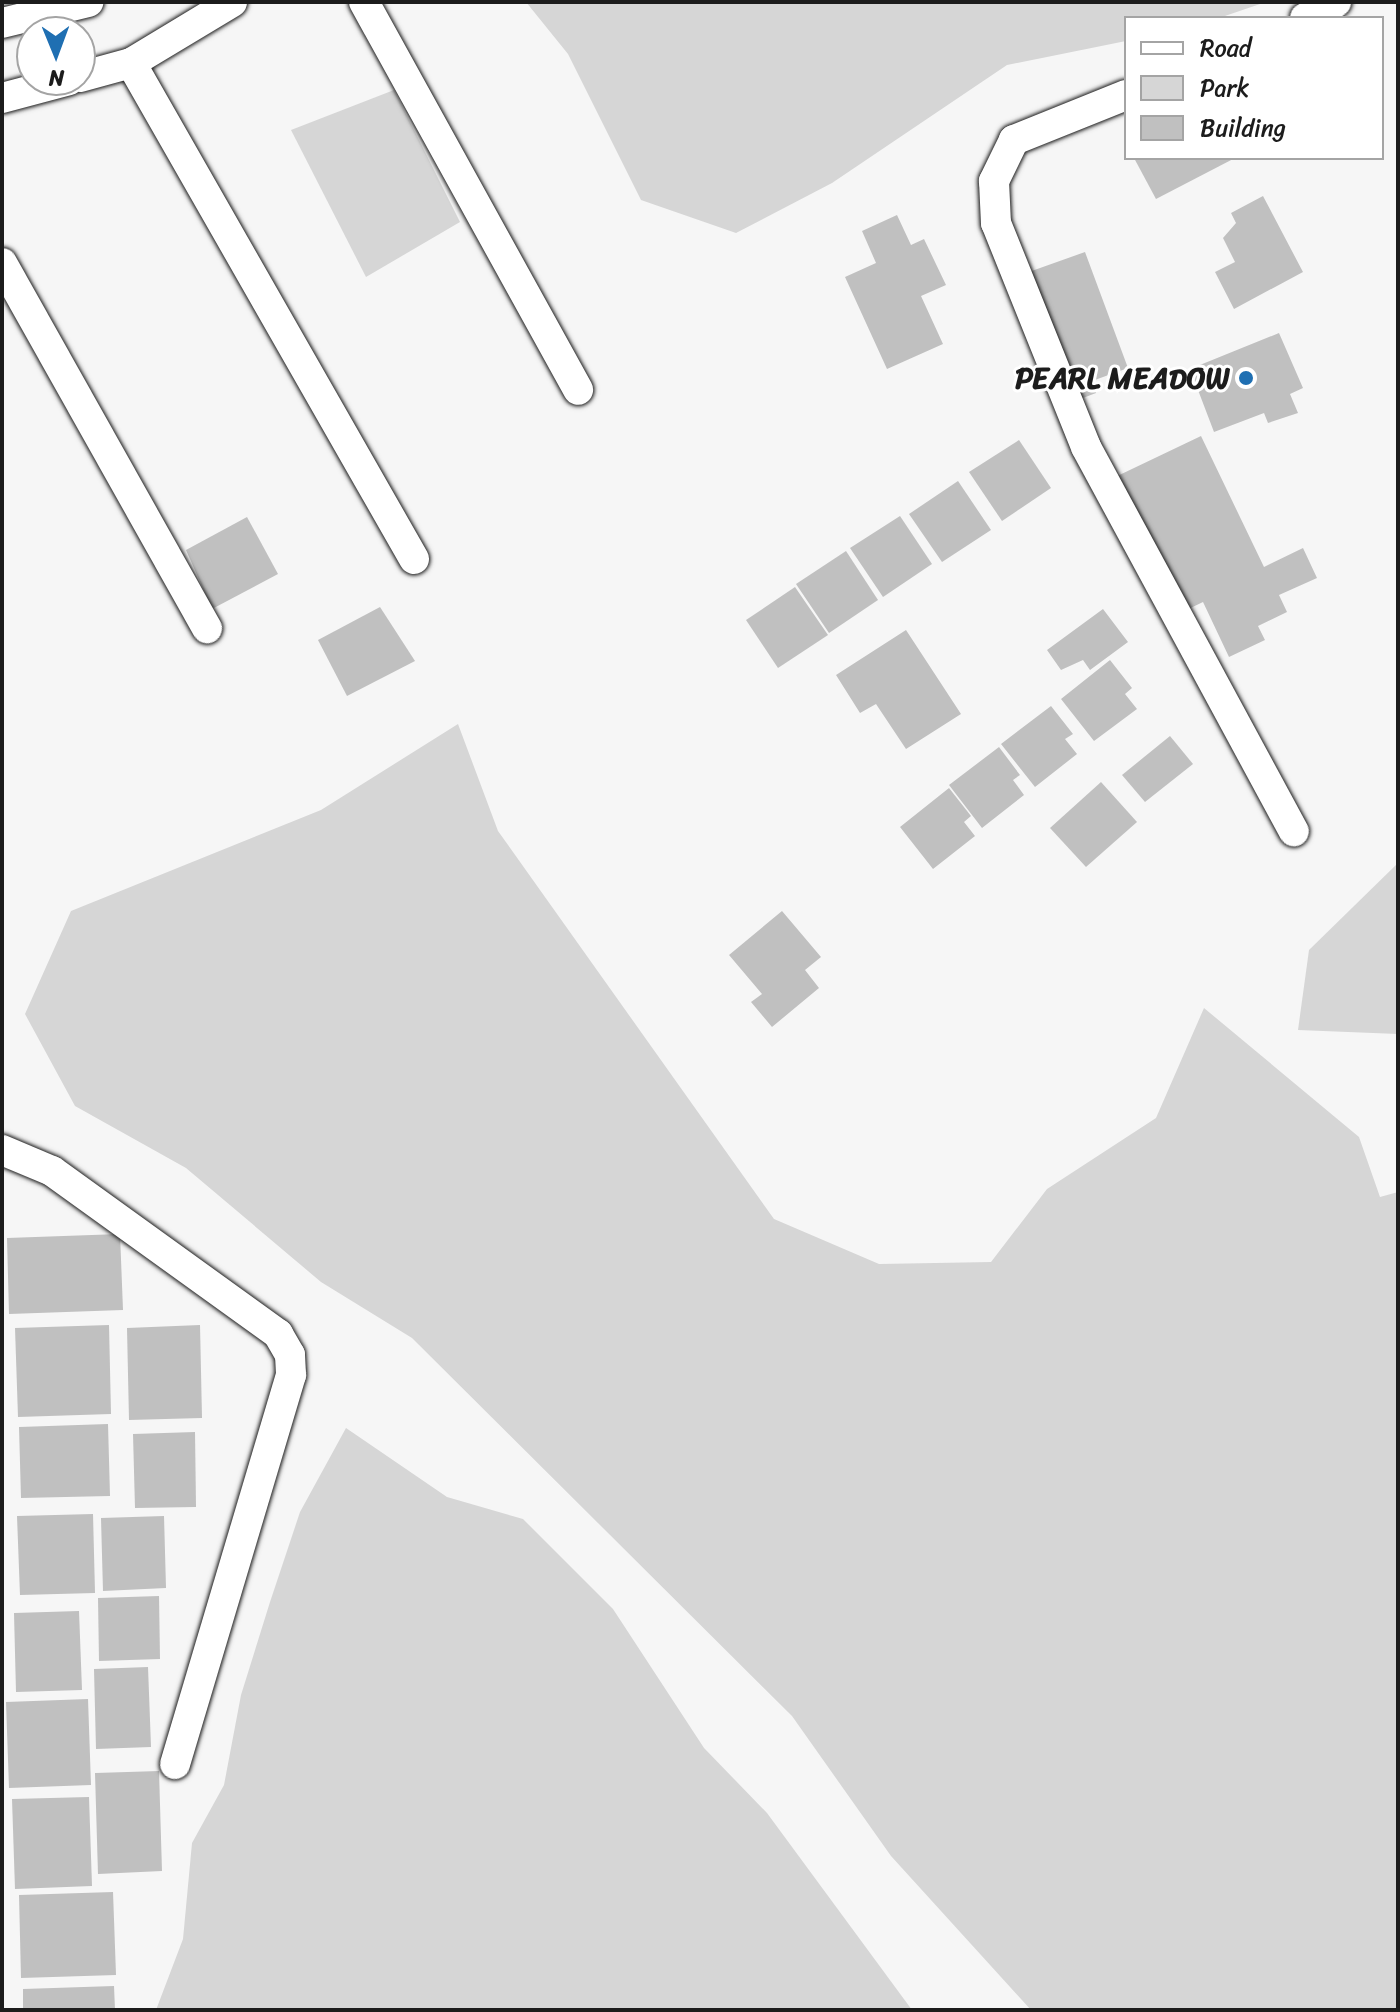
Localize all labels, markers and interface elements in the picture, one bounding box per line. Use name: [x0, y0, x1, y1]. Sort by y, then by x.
north arrow: [16, 16, 96, 96]
legend: [1124, 16, 1384, 160]
text: Road: [1200, 27, 1251, 69]
text: N: [48, 59, 64, 98]
text: Park: [1200, 67, 1249, 109]
text: Building: [1200, 107, 1286, 149]
place label: PEARL MEADOW: [1015, 360, 1230, 396]
marker: PEARL MEADOW: [1237, 369, 1255, 387]

